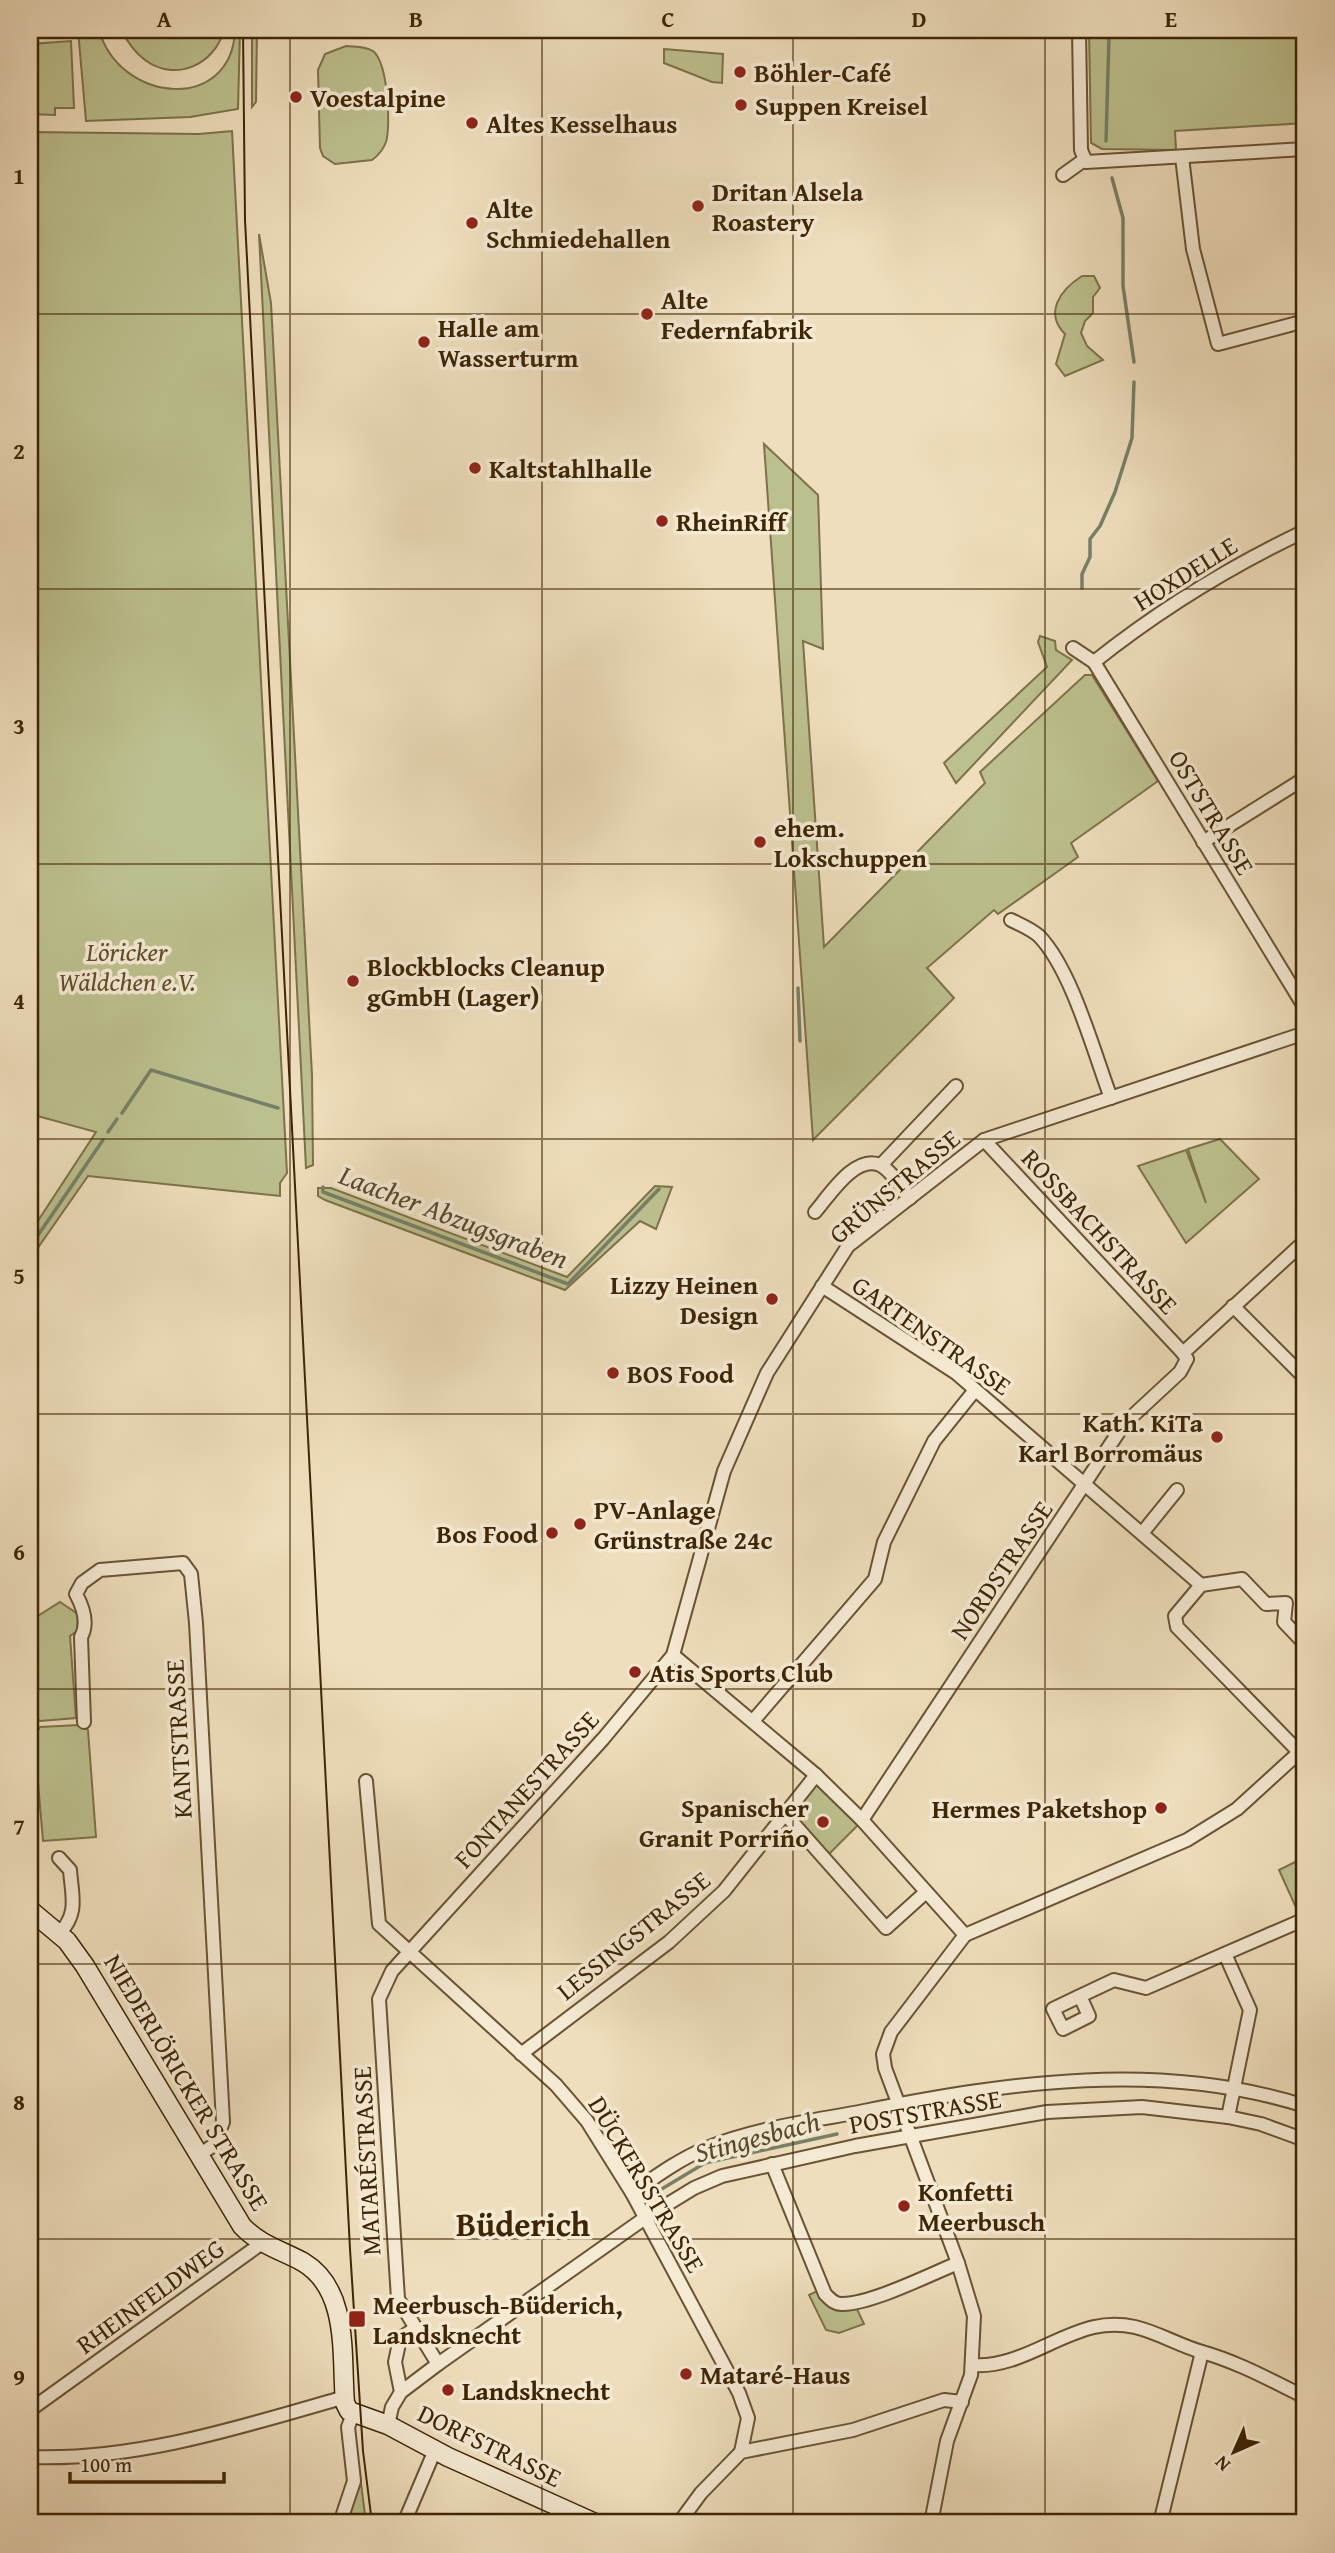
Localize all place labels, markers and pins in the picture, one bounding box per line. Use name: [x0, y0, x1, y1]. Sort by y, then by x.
place label: Böhler-Café: [754, 53, 892, 92]
marker: Böhler-Café: [732, 64, 748, 80]
place label: Voestalpine: [310, 78, 446, 117]
place label: Suppen Kreisel: [755, 86, 928, 125]
marker: Voestalpine: [288, 89, 304, 105]
marker: Suppen Kreisel: [733, 97, 749, 113]
place label: Altes Kesselhaus: [486, 104, 677, 143]
marker: Altes Kesselhaus: [464, 115, 480, 131]
place label: Dritan Alsela Roastery: [712, 172, 864, 241]
place label: Alte Schmiedehallen: [486, 189, 671, 258]
marker: Dritan Alsela Roastery: [690, 198, 706, 214]
marker: Alte Schmiedehallen: [464, 215, 480, 231]
place label: Alte Federnfabrik: [661, 280, 813, 349]
marker: Alte Federnfabrik: [639, 306, 655, 322]
place label: Halle am Wasserturm: [438, 308, 579, 377]
marker: Halle am Wasserturm: [416, 334, 432, 350]
place label: Kaltstahlhalle: [489, 449, 652, 488]
marker: Kaltstahlhalle: [467, 460, 483, 476]
place label: RheinRiff: [676, 502, 789, 541]
marker: RheinRiff: [654, 513, 670, 529]
place label: ehem. Lokschuppen: [774, 808, 928, 877]
marker: ehem. Lokschuppen: [752, 834, 768, 850]
place label: Blockblocks Cleanup gGmbH (Lager): [367, 947, 605, 1016]
marker: Blockblocks Cleanup gGmbH (Lager): [345, 973, 361, 989]
place label: Lizzy Heinen Design: [610, 1265, 759, 1334]
marker: Lizzy Heinen Design: [764, 1291, 780, 1307]
place label: BOS Food: [627, 1354, 734, 1393]
marker: BOS Food: [605, 1365, 621, 1381]
place label: Kath. KiTa Karl Borromäus: [1019, 1403, 1204, 1472]
marker: Kath. KiTa Karl Borromäus: [1209, 1429, 1225, 1445]
place label: PV-Anlage Grünstraße 24c: [594, 1490, 772, 1559]
place label: Bos Food: [436, 1514, 538, 1553]
marker: PV-Anlage Grünstraße 24c: [572, 1516, 588, 1532]
marker: Bos Food: [544, 1525, 560, 1541]
place label: Atis Sports Club: [649, 1653, 833, 1692]
marker: Atis Sports Club: [627, 1664, 643, 1680]
place label: Spanischer Granit Porriño: [639, 1788, 809, 1857]
place label: Hermes Paketshop: [932, 1789, 1147, 1828]
marker: Hermes Paketshop: [1153, 1800, 1169, 1816]
marker: Spanischer Granit Porriño: [815, 1814, 831, 1830]
place label: Konfetti Meerbusch: [918, 2172, 1046, 2241]
marker: Konfetti Meerbusch: [896, 2198, 912, 2214]
place label: Meerbusch-Büderich, Landsknecht: [373, 2285, 623, 2354]
marker: Meerbusch-Büderich, Landsknecht: [347, 2309, 367, 2329]
place label: Mataré-Haus: [700, 2355, 850, 2394]
marker: Mataré-Haus: [678, 2366, 694, 2382]
place label: Landsknecht: [462, 2371, 610, 2410]
marker: Landsknecht: [440, 2382, 456, 2398]

